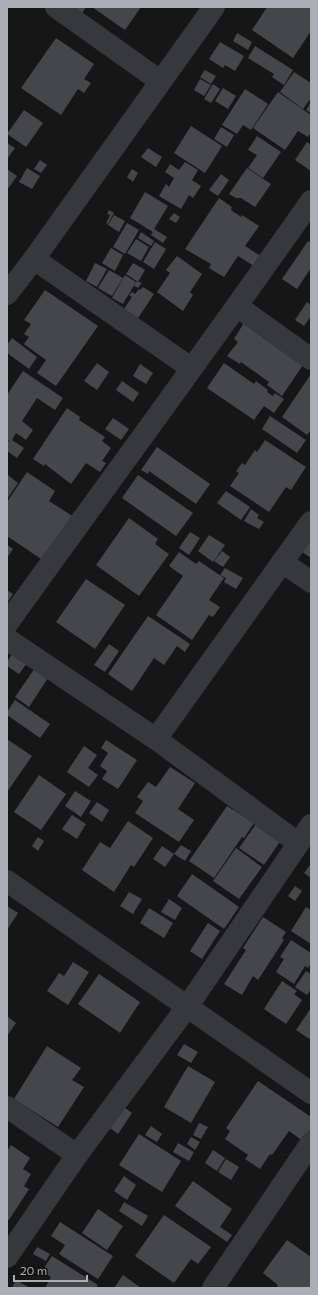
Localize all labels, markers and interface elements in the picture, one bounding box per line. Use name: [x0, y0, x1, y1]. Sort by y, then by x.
scale bar: [14, 1257, 87, 1283]
text: 20 m: [20, 1263, 47, 1277]

